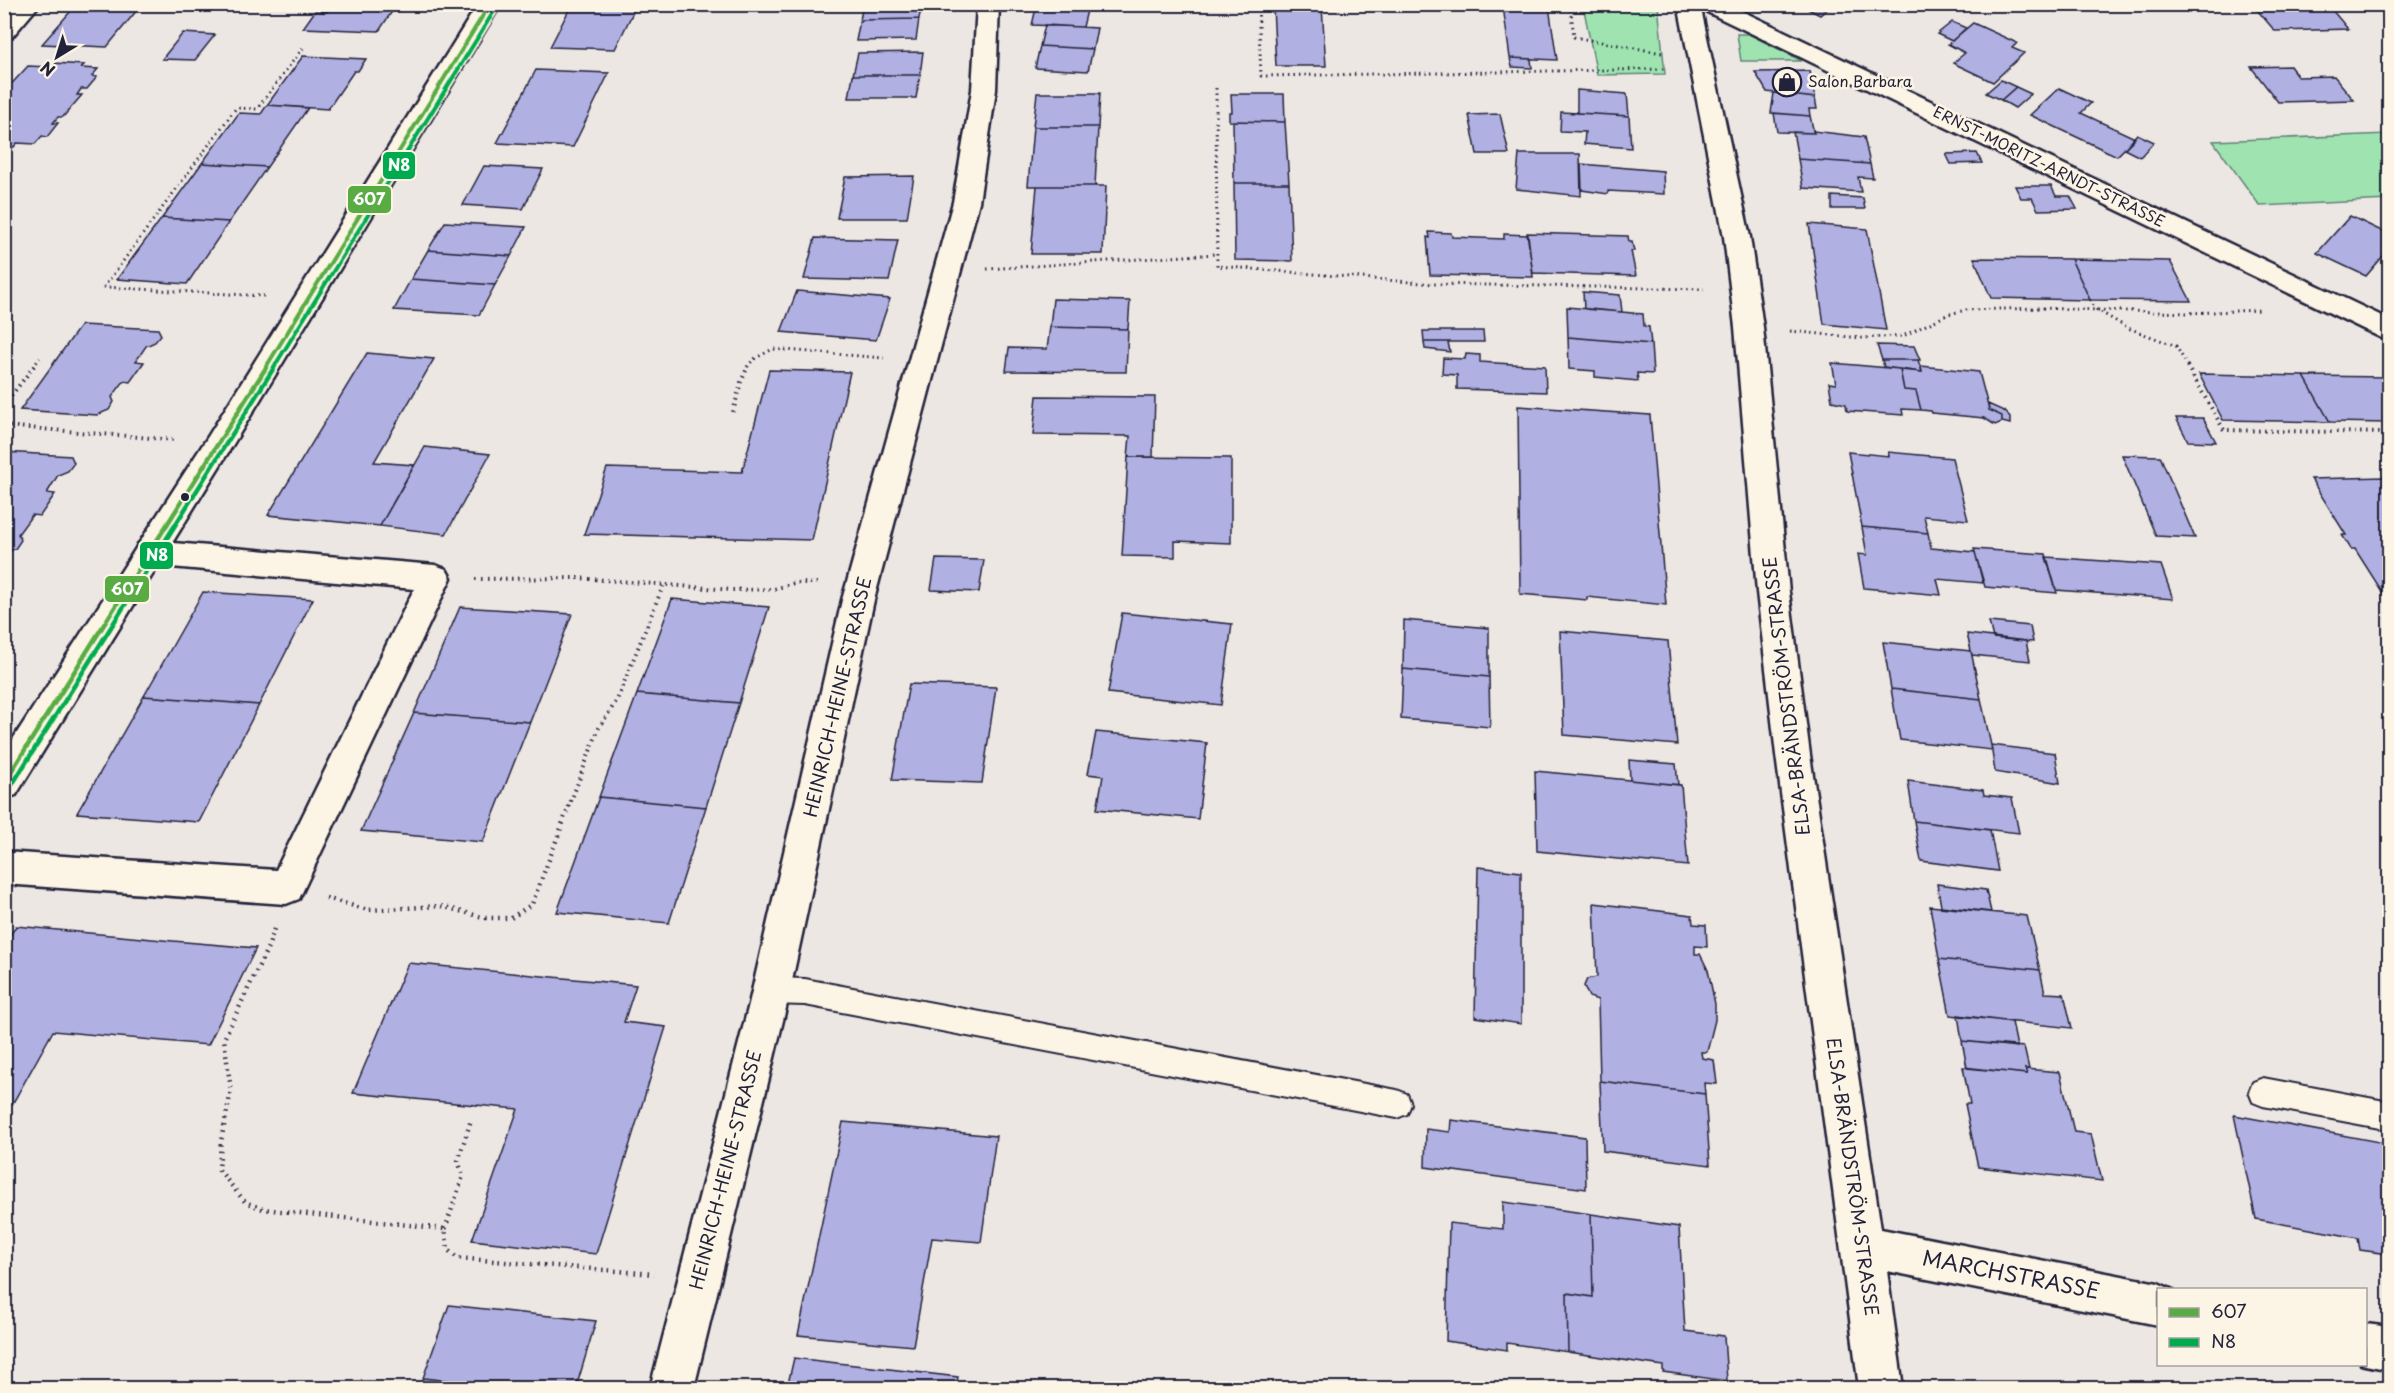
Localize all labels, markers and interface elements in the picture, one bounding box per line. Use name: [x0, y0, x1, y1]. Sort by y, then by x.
north arrow: [27, 27, 87, 87]
text: N: [35, 56, 60, 83]
shop icon: Salon Barbara: [1771, 66, 1803, 98]
place label: Salon Barbara: [1808, 69, 1913, 92]
street label: ERNST-MORITZ-ARNDT-STRASSE: [1930, 99, 2169, 232]
line badge: N8: [382, 151, 416, 180]
text: N8: [388, 152, 410, 176]
line badge: 607: [347, 185, 392, 214]
text: 607: [353, 186, 386, 210]
unlabelled marker: [179, 491, 191, 503]
line badge: N8: [139, 541, 174, 570]
text: N8: [146, 542, 168, 566]
street label: ELSA-BRÄNDSTRÖM-STRASSE: [1755, 555, 1816, 837]
street label: HEINRICH-HEINE-STRASSE: [796, 574, 877, 820]
line badge: 607: [104, 575, 150, 603]
text: 607: [111, 576, 144, 600]
street label: ELSA-BRÄNDSTRÖM-STRASSE: [1821, 1036, 1886, 1318]
street label: HEINRICH-HEINE-STRASSE: [682, 1047, 767, 1292]
street label: MARCHSTRASSE: [1920, 1240, 2103, 1306]
legend: [2157, 1288, 2367, 1366]
text: 607: [2211, 1297, 2247, 1324]
text: N8: [2211, 1327, 2236, 1354]

